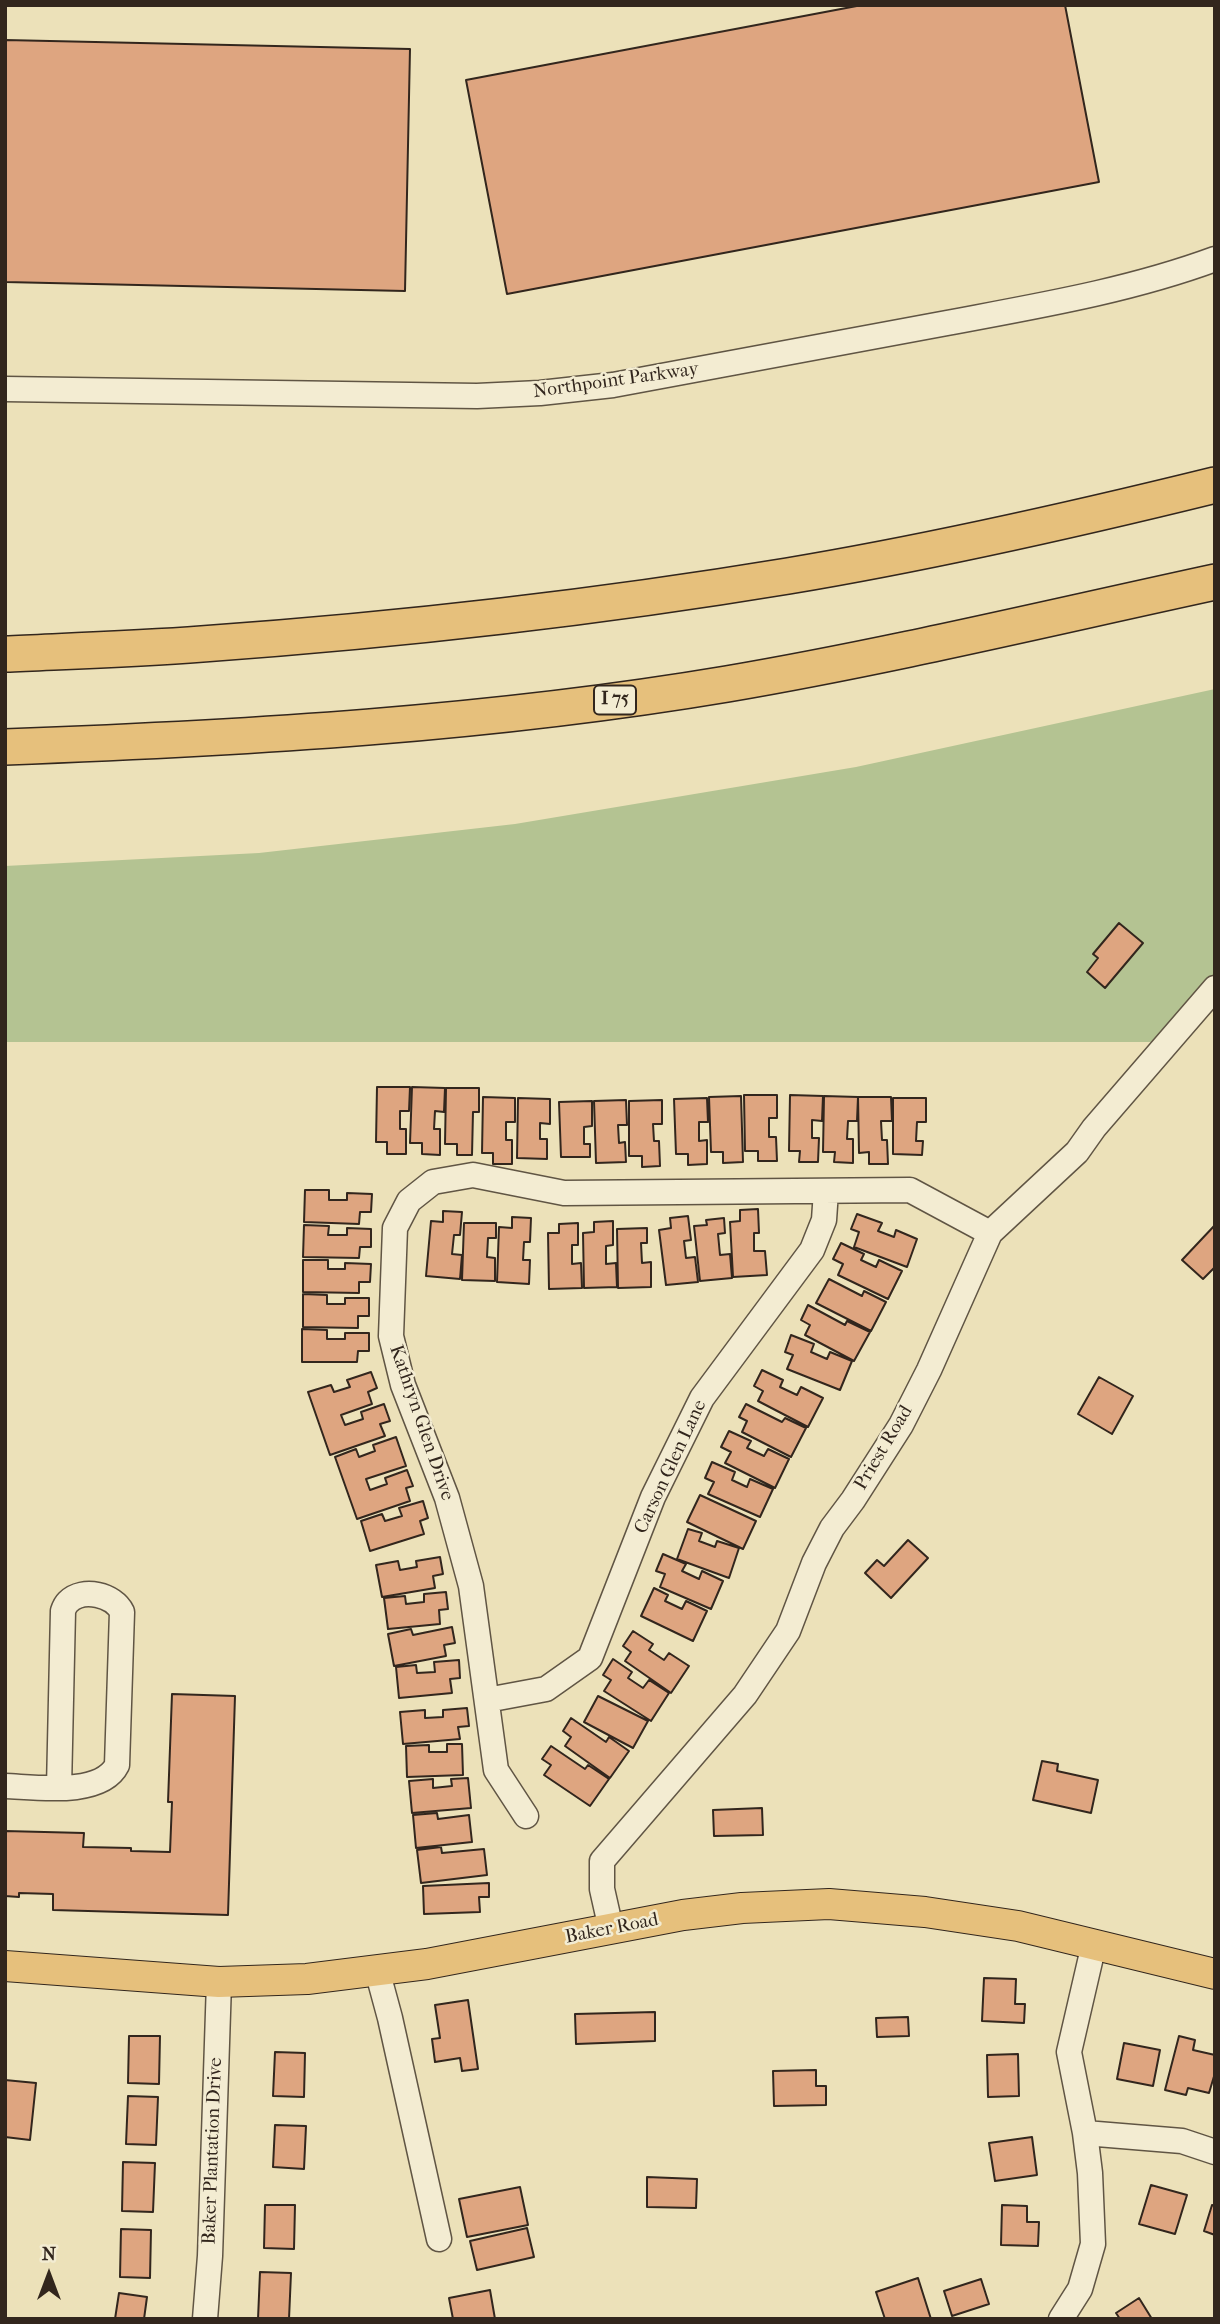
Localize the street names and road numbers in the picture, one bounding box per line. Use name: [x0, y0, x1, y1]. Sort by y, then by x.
street label: Northpoint Parkway: [532, 358, 700, 404]
road number: I 75: [594, 686, 636, 714]
street label: Kathryn Glen Drive: [384, 1342, 458, 1504]
street label: Carson Glen Lane: [630, 1396, 712, 1538]
street label: Priest Road: [850, 1402, 918, 1494]
street label: Baker Road: [563, 1909, 661, 1949]
street label: Baker Plantation Drive: [198, 2057, 228, 2245]

